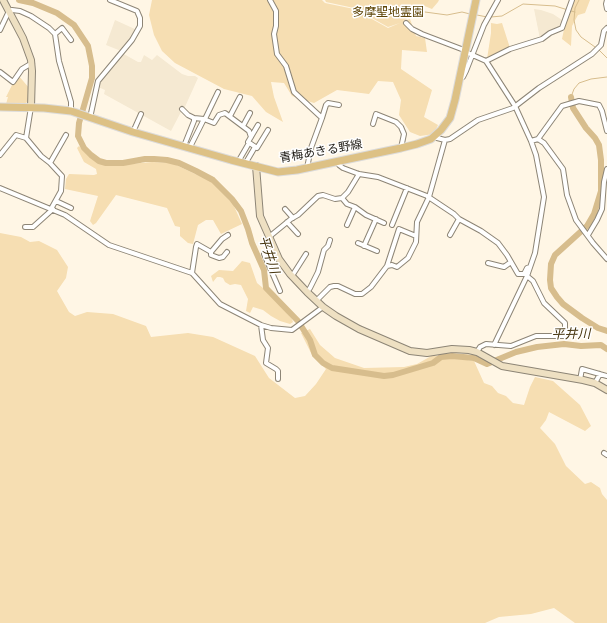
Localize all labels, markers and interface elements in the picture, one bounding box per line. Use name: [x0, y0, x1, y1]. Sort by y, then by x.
park label: 多摩聖地霊園: [352, 6, 424, 20]
street label: 青梅あきる野線: [278, 138, 364, 166]
water label: 平井川: [255, 234, 281, 276]
water label: 平井川: [551, 327, 591, 343]

